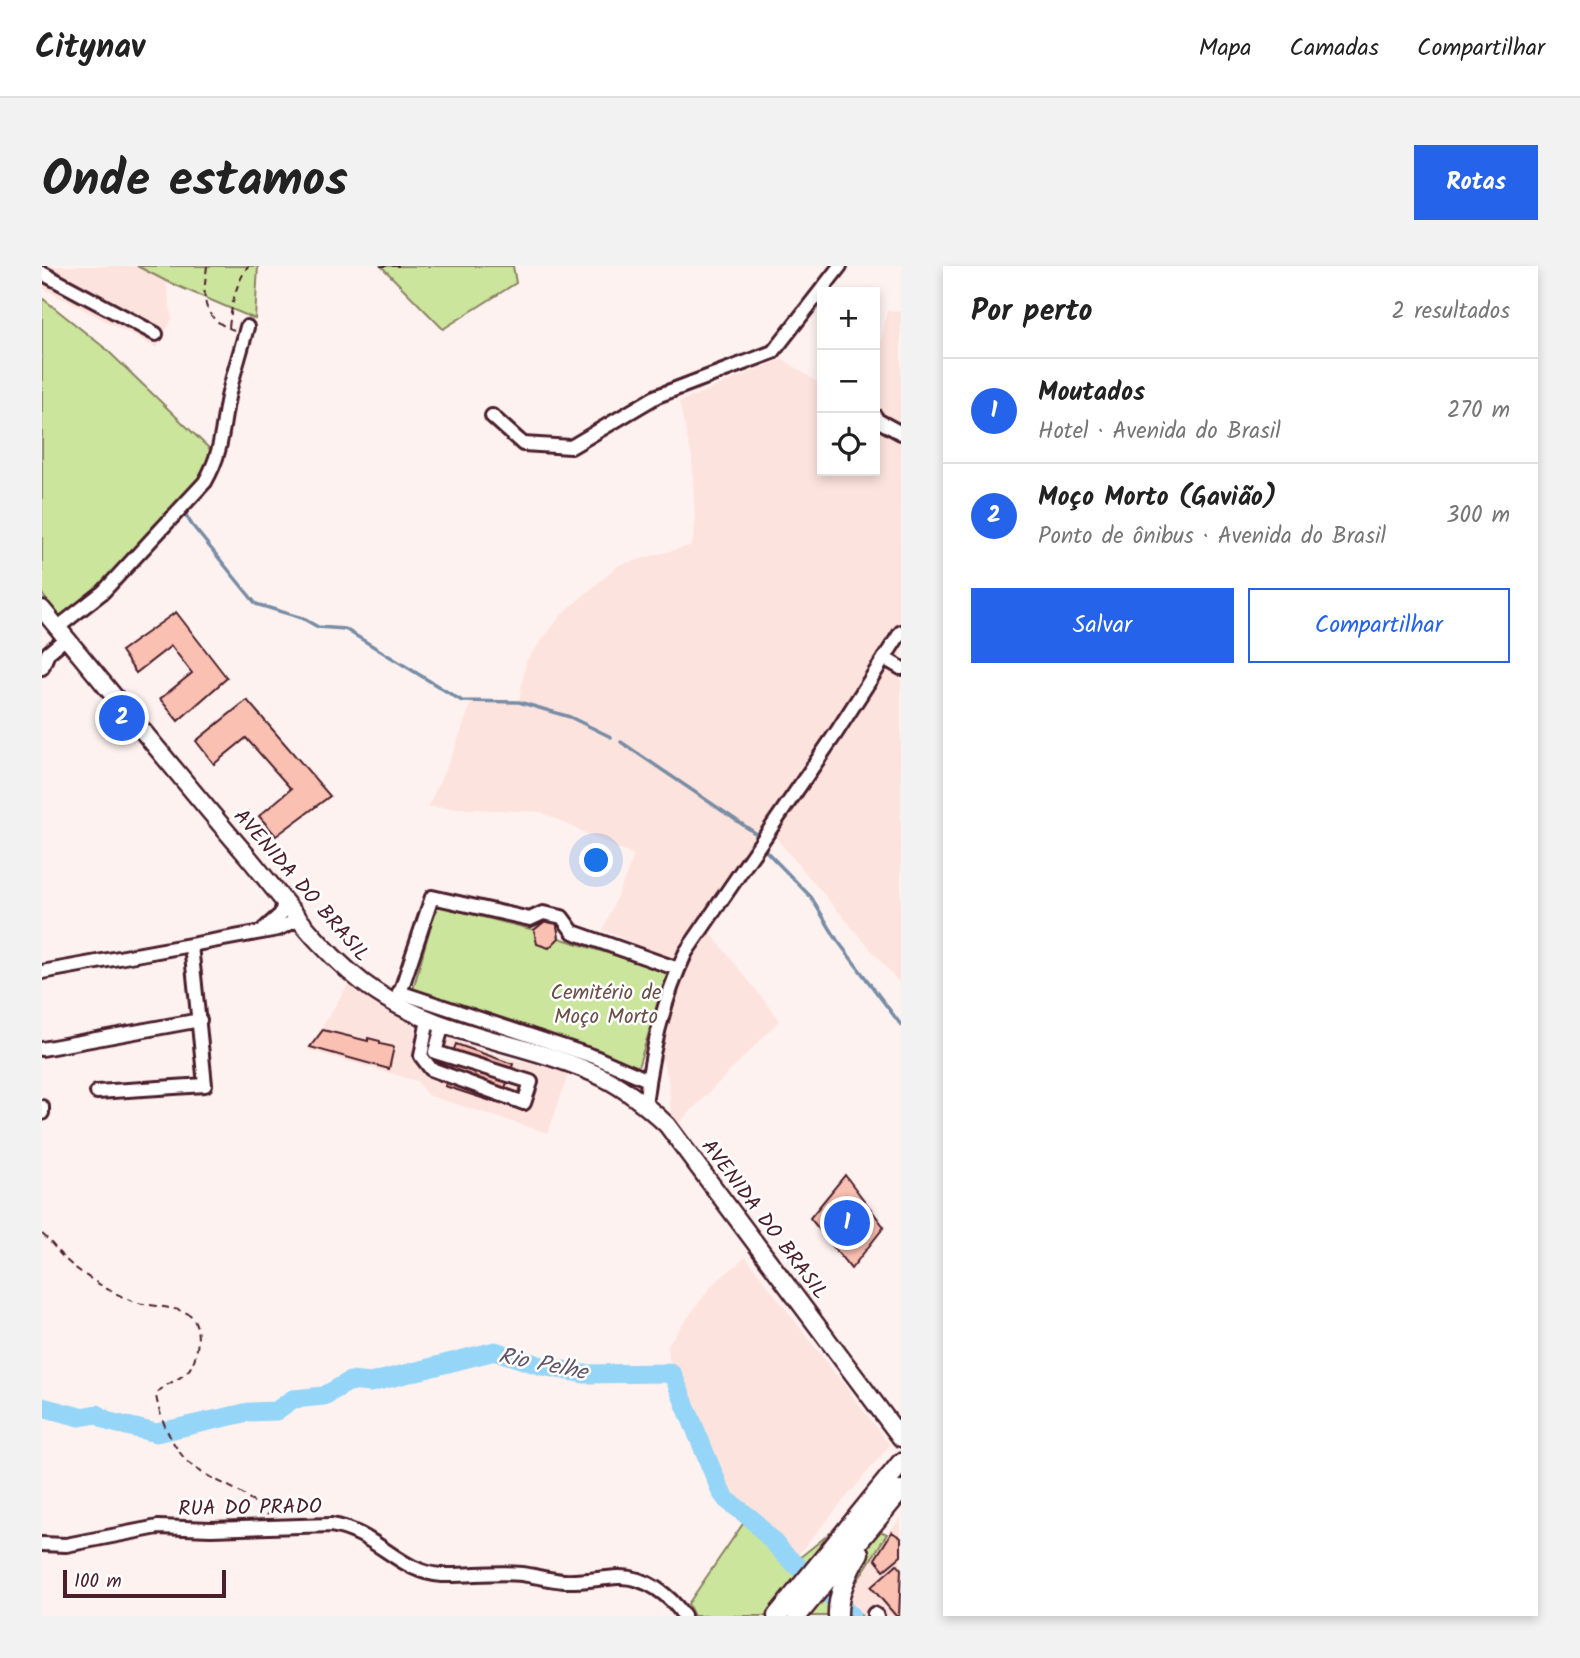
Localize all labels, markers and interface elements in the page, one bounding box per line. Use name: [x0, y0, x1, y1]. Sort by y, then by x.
text: Citynav: [35, 22, 145, 75]
text: Mapa: [1199, 29, 1252, 68]
text: Camadas: [1290, 29, 1379, 68]
text: Compartilhar: [1417, 29, 1545, 68]
text: Onde estamos: [42, 143, 348, 221]
button: Rotas: [1414, 145, 1538, 220]
map controls: [817, 287, 880, 476]
button: +: [817, 287, 880, 350]
text: Por perto: [971, 288, 1092, 336]
text: 2 resultados: [1392, 294, 1510, 330]
button: −: [817, 350, 880, 413]
text: Moutados: [1038, 372, 1145, 414]
text: 1: [991, 393, 997, 429]
text: 270 m: [1447, 393, 1510, 429]
button: locate: [817, 413, 880, 476]
text: Hotel · Avenida do Brasil: [1038, 414, 1281, 450]
text: Moço Morto (Gavião): [1038, 477, 1277, 519]
text: 2: [987, 498, 1001, 534]
text: 300 m: [1446, 498, 1510, 534]
text: Ponto de ônibus · Avenida do Brasil: [1038, 519, 1386, 555]
button: Salvar: [971, 588, 1234, 663]
button: Compartilhar: [1248, 588, 1510, 663]
pin: 2: [99, 692, 145, 744]
street label: AVENIDA DO BRASIL: [225, 802, 377, 970]
your location: [579, 843, 613, 877]
park label: Cemitério de Moço Morto: [551, 977, 662, 1034]
street label: AVENIDA DO BRASIL: [692, 1132, 835, 1307]
pin: 1: [824, 1197, 870, 1249]
water label: Rio Pelhe: [495, 1339, 593, 1392]
street label: RUA DO PRADO: [178, 1491, 322, 1526]
scale bar: [63, 1567, 226, 1599]
text: 100 m: [74, 1567, 122, 1597]

